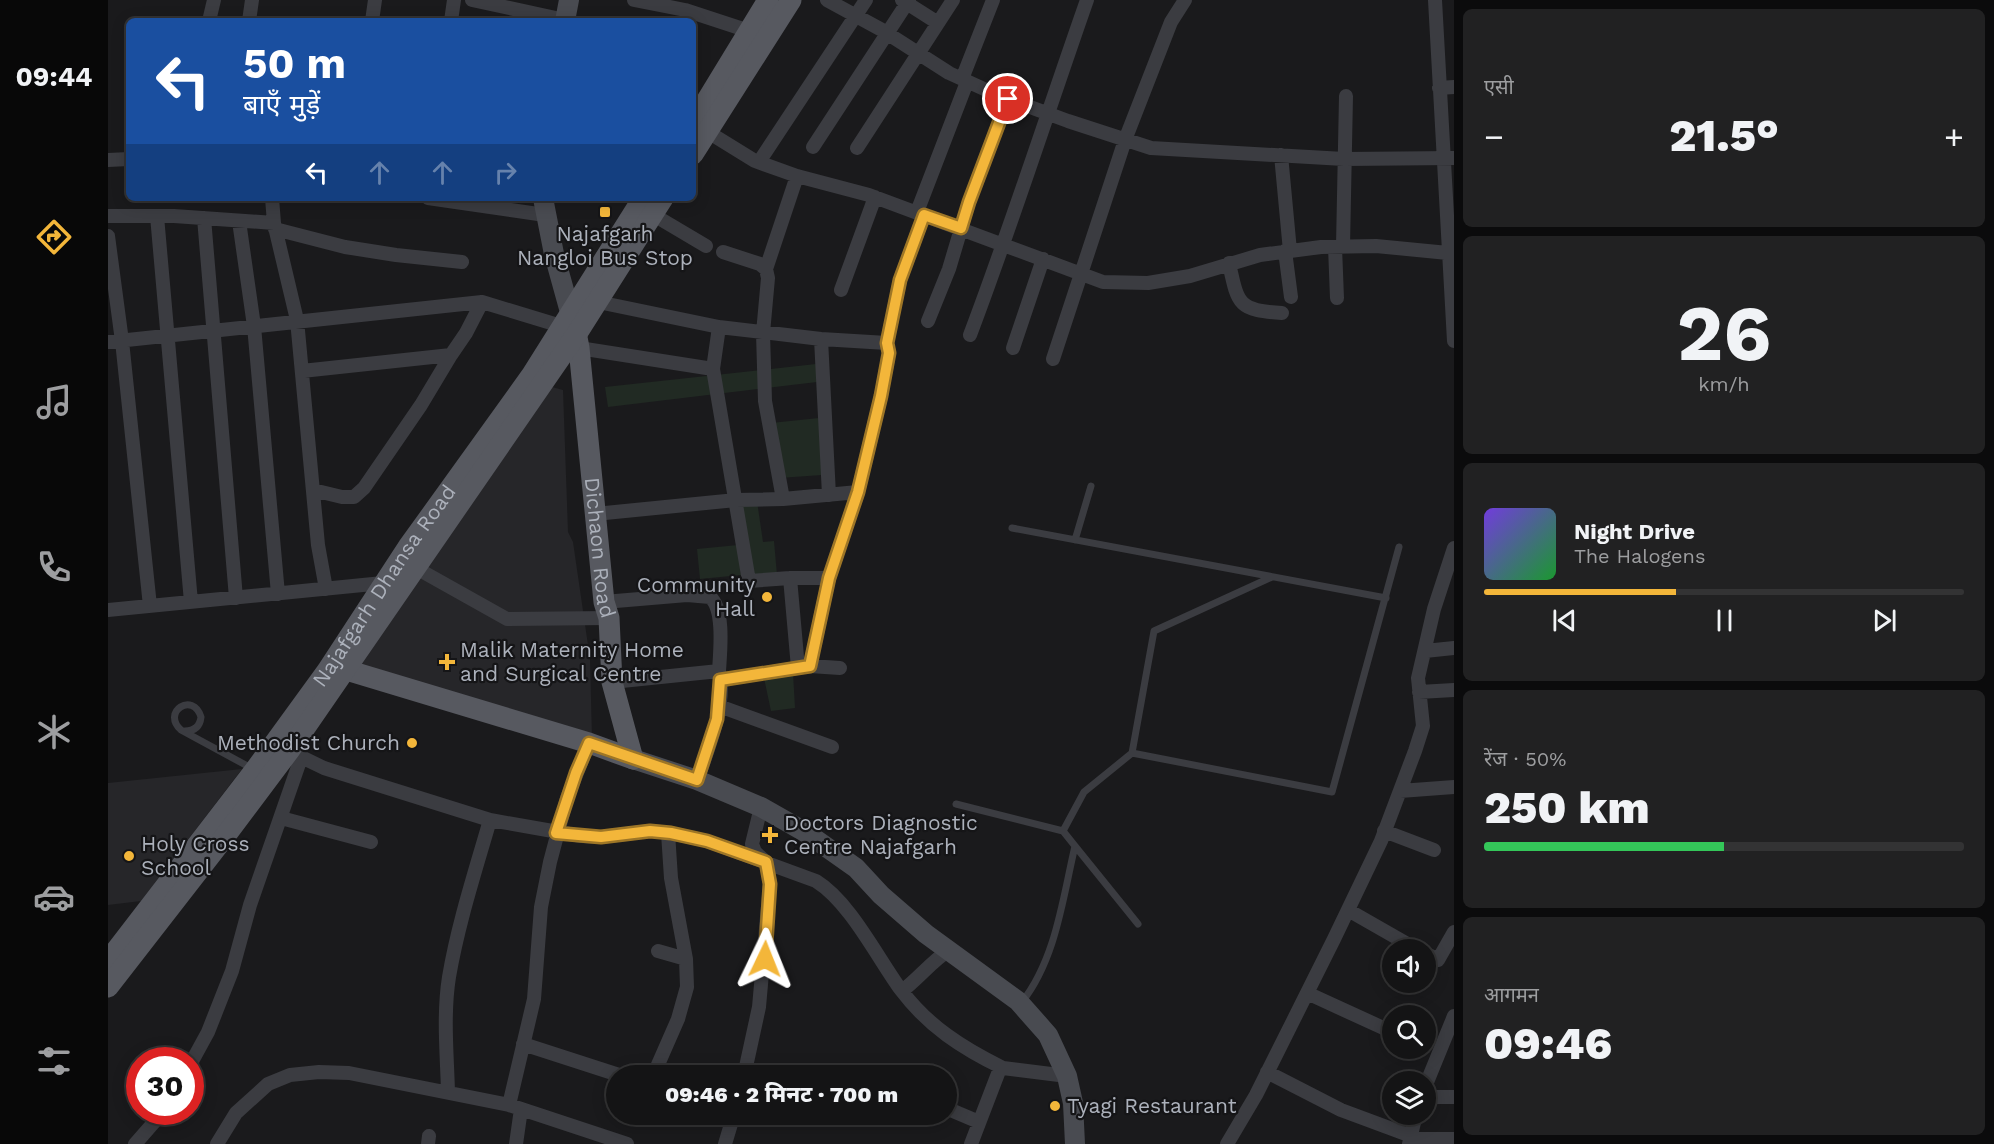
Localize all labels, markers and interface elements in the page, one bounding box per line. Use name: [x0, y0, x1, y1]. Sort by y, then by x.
text: 50 m: [243, 39, 346, 88]
icon: left: [144, 42, 222, 120]
text: 09:44: [15, 61, 93, 93]
pin: [982, 73, 1033, 124]
text: एसी: [1484, 75, 1514, 99]
icon: arrive: [991, 82, 1024, 115]
text: बाएँ मुड़ें: [243, 89, 320, 121]
text: 21.5°: [1669, 109, 1779, 162]
text: −: [1484, 117, 1504, 156]
text: +: [1944, 117, 1964, 156]
icon: left: [300, 156, 333, 189]
icon: ahead: [363, 156, 396, 189]
icon: ahead: [426, 156, 459, 189]
icon: right: [489, 156, 522, 189]
marker: Najafgarh Nangloi Bus Stop: [598, 205, 612, 219]
icon: directions: [33, 216, 75, 258]
place label: Najafgarh Nangloi Bus Stop: [517, 221, 693, 270]
text: 26: [1677, 287, 1771, 379]
text: km/h: [1698, 372, 1750, 396]
icon: music: [33, 381, 75, 423]
street label: Dichaon Road: [580, 476, 621, 621]
street label: Najafgarh Dhansa Road: [307, 480, 461, 691]
text: Night Drive: [1574, 519, 1695, 544]
text: The Halogens: [1574, 544, 1706, 568]
icon: phone: [33, 546, 75, 588]
place label: Community Hall: [637, 572, 756, 621]
marker: Community Hall: [760, 590, 774, 604]
icon: previous: [1548, 604, 1581, 637]
icon: pause: [1708, 604, 1741, 637]
icon: next: [1868, 604, 1901, 637]
place label: Malik Maternity Home and Surgical Centre: [460, 637, 684, 686]
marker: Malik Maternity Home and Surgical Centre: [438, 653, 456, 671]
icon: climate: [33, 711, 75, 753]
place label: Methodist Church: [217, 730, 400, 755]
marker: Methodist Church: [405, 736, 419, 750]
text: रेंज · 50%: [1484, 747, 1566, 771]
text: 250 km: [1484, 781, 1650, 834]
place label: Doctors Diagnostic Centre Najafgarh: [784, 810, 978, 859]
marker: Doctors Diagnostic Centre Najafgarh: [761, 826, 779, 844]
place label: Holy Cross School: [141, 831, 250, 880]
marker: Holy Cross School: [122, 849, 136, 863]
icon: car: [33, 876, 75, 918]
position arrow: [733, 927, 797, 991]
map controls: [1382, 939, 1436, 1125]
button: sound: [1382, 939, 1436, 993]
text: आगमन: [1484, 983, 1539, 1007]
button: search: [1382, 1005, 1436, 1059]
text: 09:46: [1484, 1017, 1612, 1070]
icon: filters: [33, 1040, 75, 1082]
speed limit sign: 30: [126, 1047, 204, 1125]
button: layers: [1382, 1071, 1436, 1125]
text: 09:46 · 2 मिनट · 700 m: [665, 1082, 898, 1107]
place label: Tyagi Restaurant: [1067, 1093, 1237, 1118]
marker: Tyagi Restaurant: [1048, 1099, 1062, 1113]

